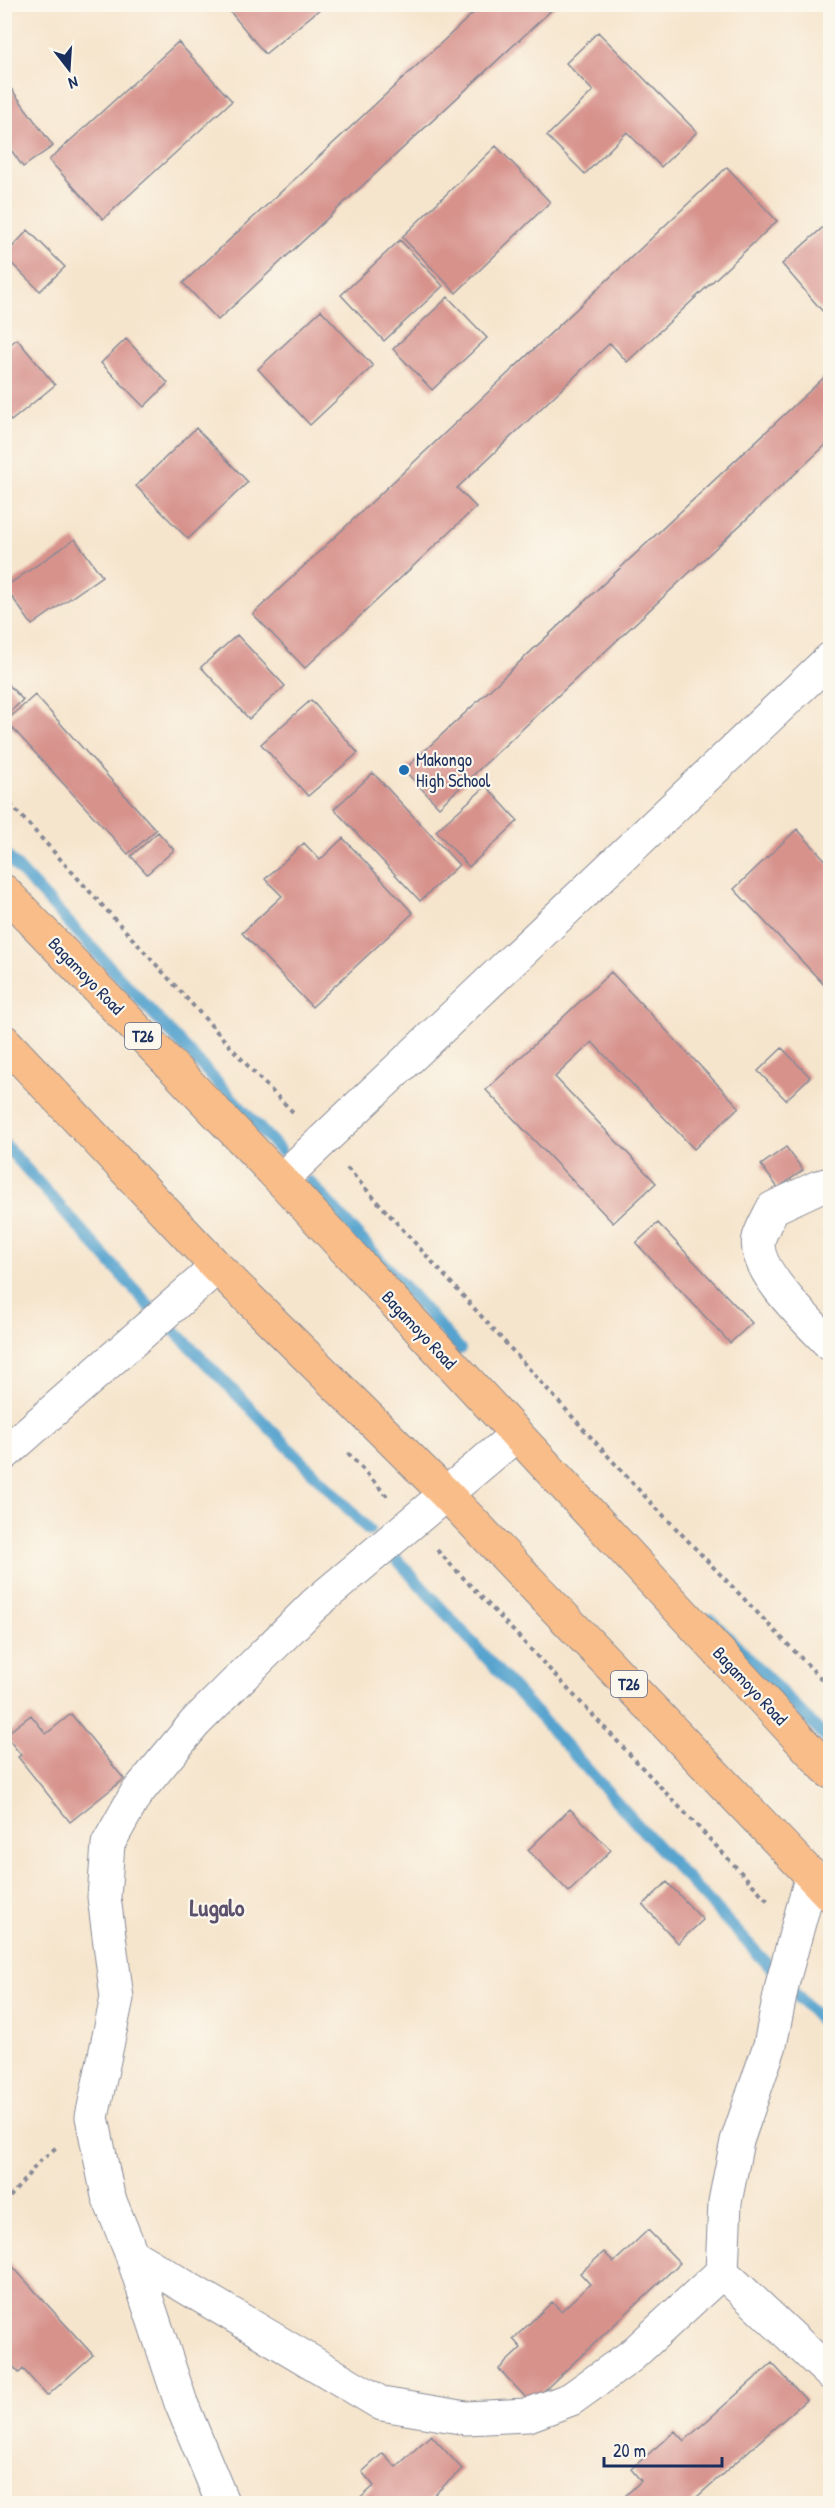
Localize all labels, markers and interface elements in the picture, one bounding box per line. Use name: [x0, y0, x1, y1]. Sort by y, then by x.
north arrow: [39, 39, 99, 99]
text: N: [66, 72, 81, 95]
place label: Makongo High School: [416, 747, 490, 793]
marker: Makongo High School: [397, 763, 411, 777]
street label: Bagamoyo Road: [43, 931, 130, 1020]
road number: T26: [125, 1023, 161, 1049]
street label: Bagamoyo Road: [376, 1285, 462, 1374]
street label: Bagamoyo Road: [707, 1641, 793, 1730]
road number: T26: [611, 1671, 647, 1697]
district label: Lugalo: [190, 1891, 245, 1924]
scale bar: [604, 2430, 722, 2468]
text: 20 m: [613, 2438, 646, 2463]

